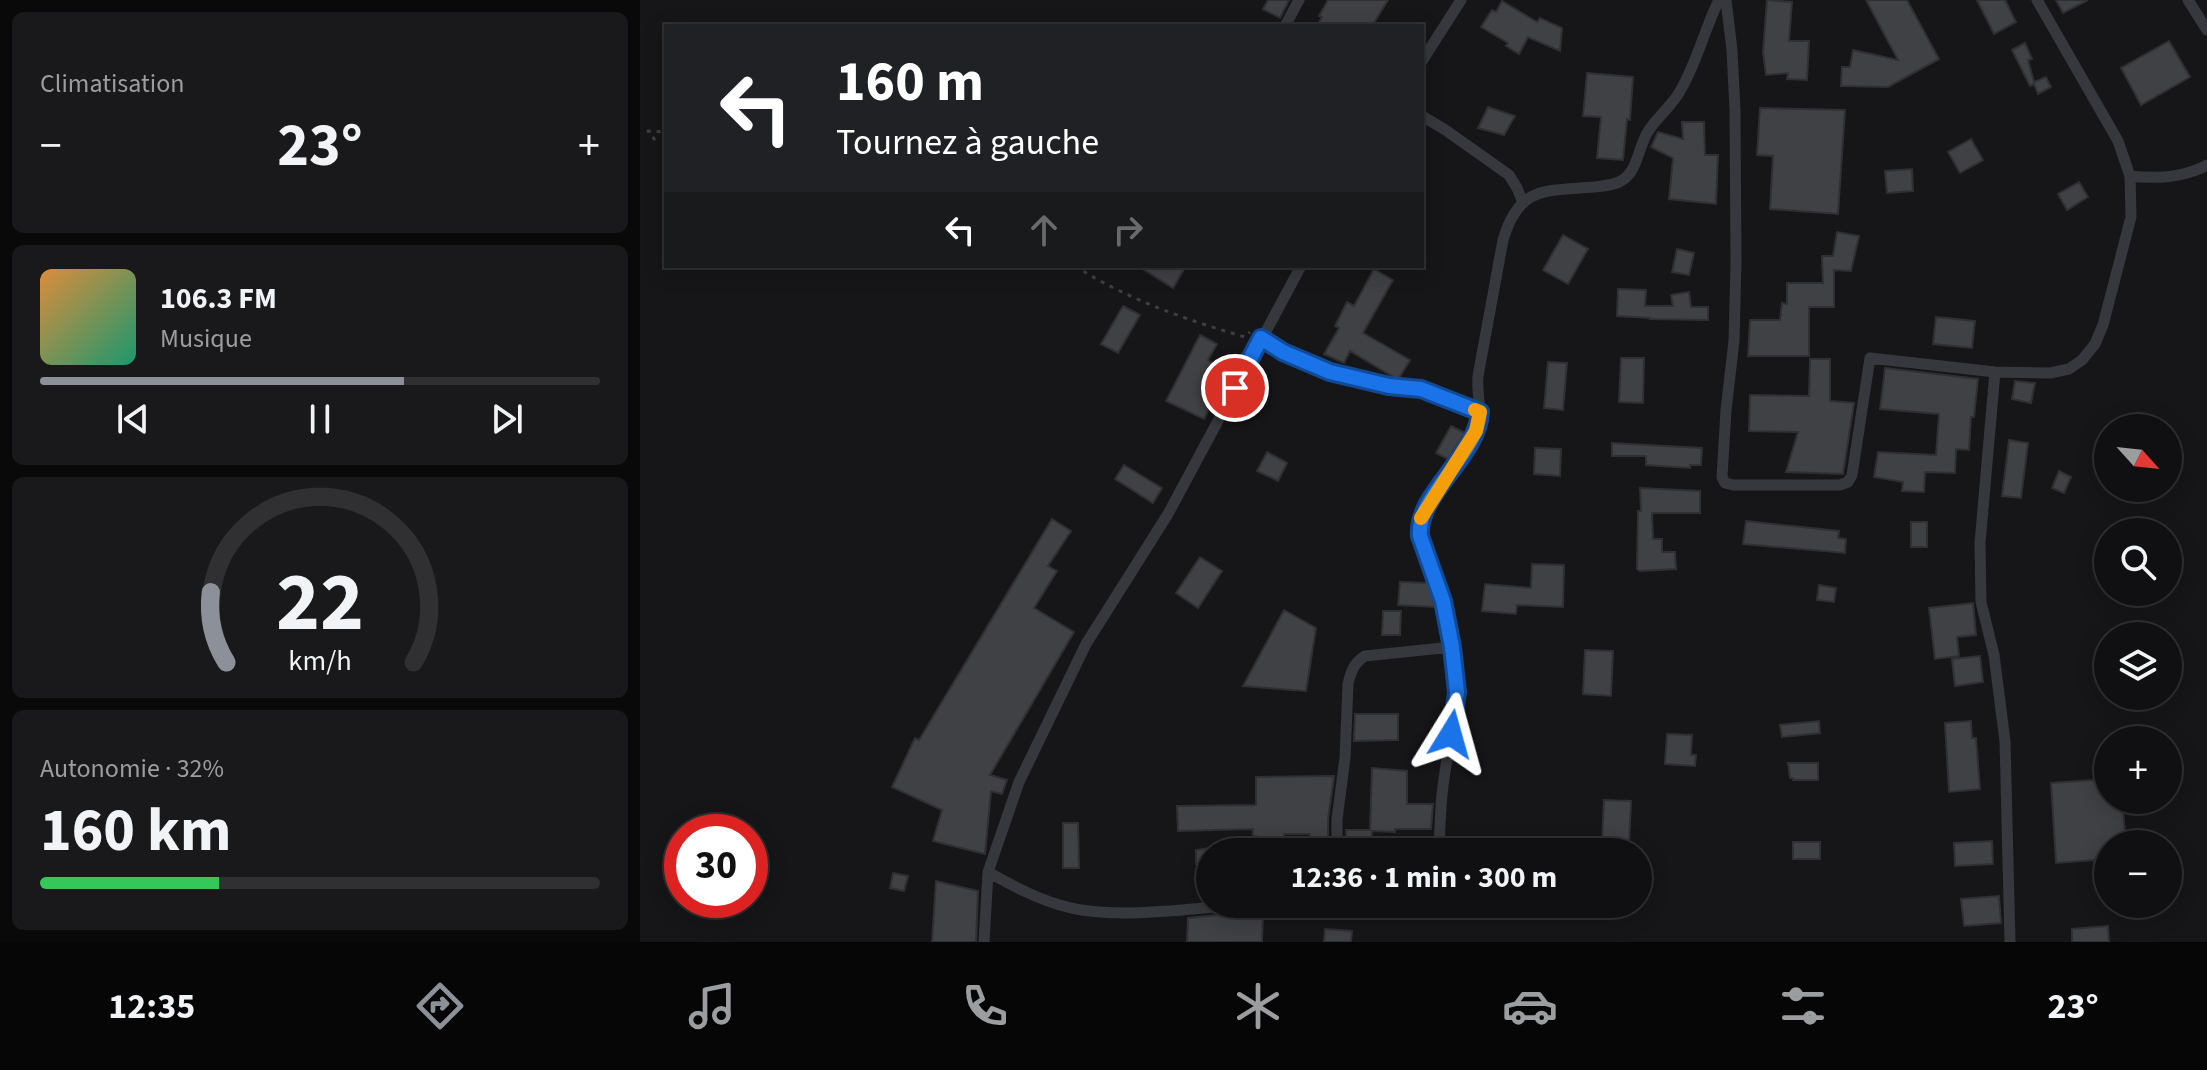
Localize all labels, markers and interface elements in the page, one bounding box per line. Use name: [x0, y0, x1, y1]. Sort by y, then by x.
text: 160 m: [836, 43, 984, 122]
icon: left: [704, 56, 808, 160]
text: Climatisation: [40, 65, 185, 102]
text: 23°: [277, 104, 363, 189]
text: −: [40, 115, 62, 178]
text: +: [578, 115, 600, 178]
text: Tournez à gauche: [836, 117, 1099, 168]
icon: left: [938, 208, 982, 252]
icon: ahead: [1022, 208, 1066, 252]
icon: right: [1106, 208, 1150, 252]
text: 106.3 FM: [160, 277, 277, 320]
text: Musique: [160, 320, 252, 357]
pin: [1201, 354, 1269, 422]
icon: arrive: [1213, 366, 1257, 410]
icon: previous: [111, 397, 155, 441]
icon: pause: [298, 397, 342, 441]
icon: next: [485, 397, 529, 441]
north arrow: [2094, 414, 2182, 502]
map controls: [2094, 414, 2182, 918]
button: search: [2094, 518, 2182, 606]
text: 22: [276, 544, 364, 662]
button: layers: [2094, 622, 2182, 710]
text: km/h: [288, 641, 352, 681]
position arrow: [1409, 692, 1493, 776]
button: +: [2094, 726, 2182, 814]
text: Autonomie · 32%: [40, 750, 224, 787]
text: 160 km: [40, 789, 231, 874]
speed limit sign: 30: [664, 814, 768, 918]
button: −: [2094, 830, 2182, 918]
text: 12:36 · 1 min · 300 m: [1291, 856, 1557, 899]
icon: directions: [412, 978, 468, 1034]
icon: music: [684, 978, 740, 1034]
icon: phone: [957, 978, 1013, 1034]
icon: climate: [1230, 978, 1286, 1034]
icon: car: [1502, 978, 1558, 1034]
icon: filters: [1775, 978, 1831, 1034]
text: 12:35: [108, 981, 195, 1032]
text: 23°: [2048, 981, 2099, 1032]

